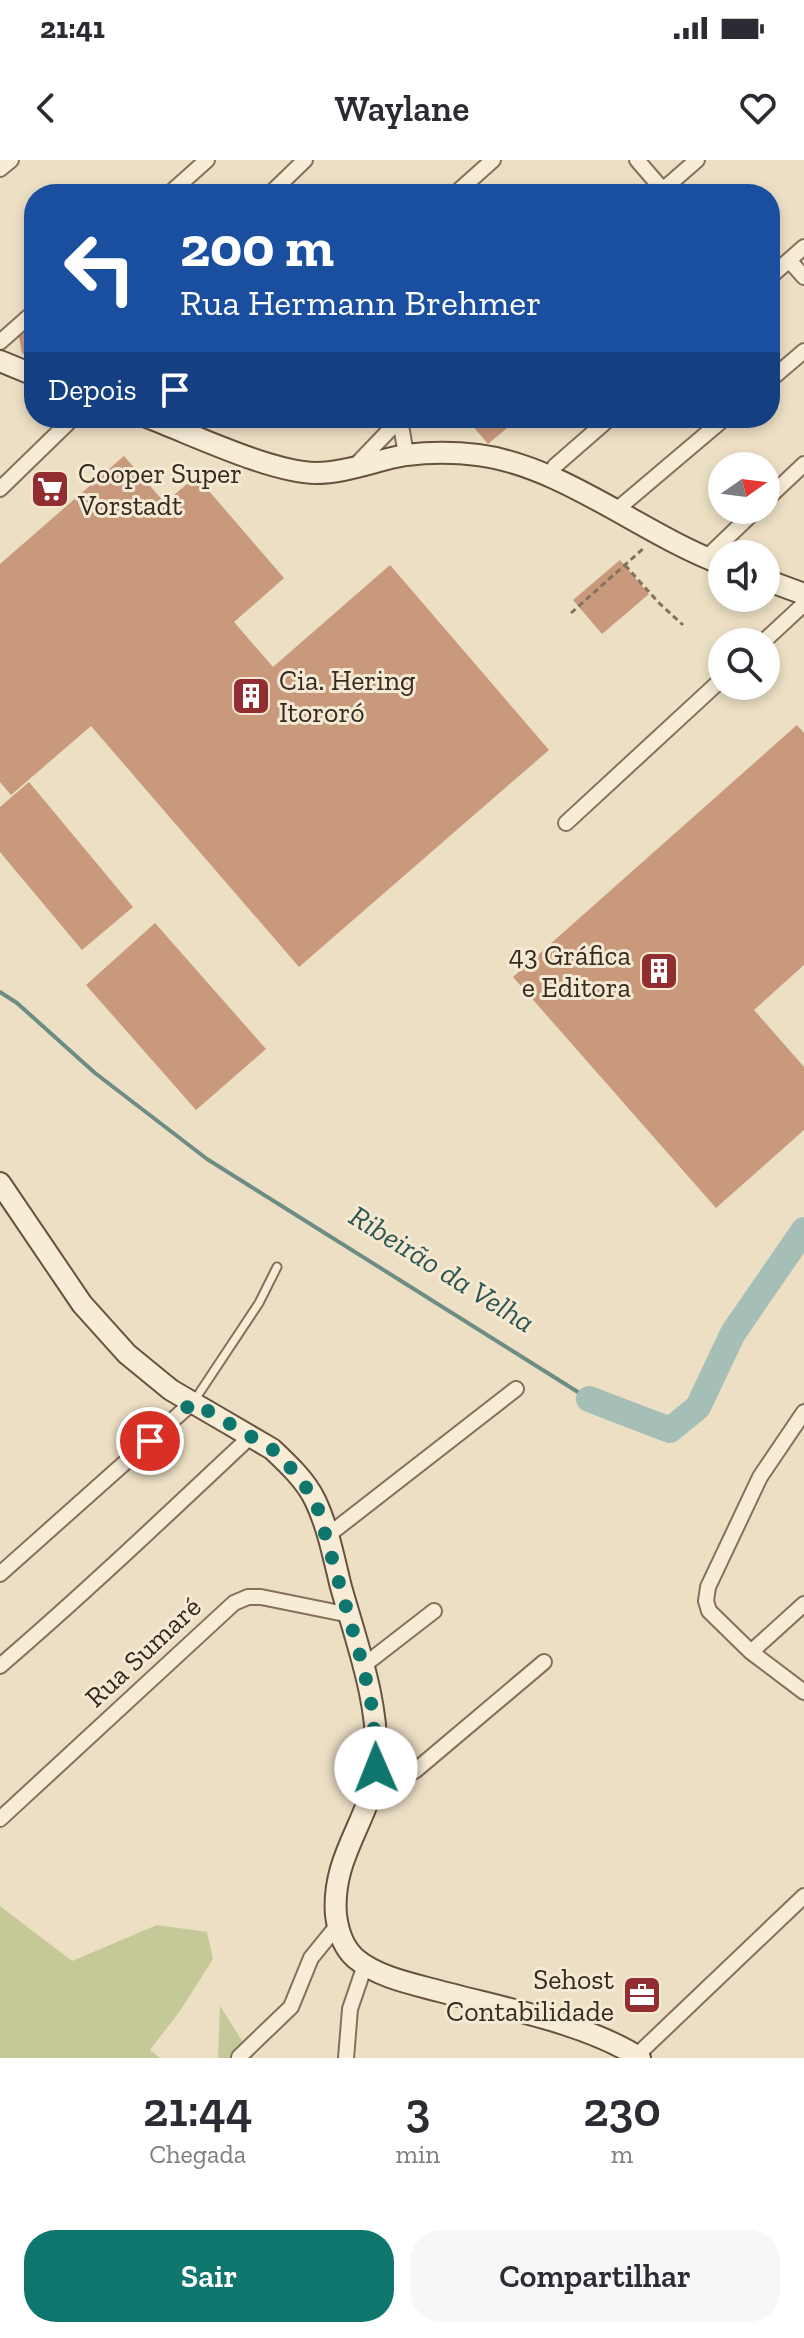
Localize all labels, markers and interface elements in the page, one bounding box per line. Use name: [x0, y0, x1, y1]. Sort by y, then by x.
text: 21:41: [40, 10, 105, 46]
icon: back: [24, 86, 68, 130]
icon: heart: [736, 86, 780, 130]
text: Waylane: [335, 87, 469, 130]
text: 200 m: [180, 213, 334, 280]
icon: left: [48, 216, 152, 320]
text: Rua Hermann Brehmer: [180, 281, 541, 324]
icon: arrive: [153, 368, 197, 412]
text: Depois: [48, 372, 137, 408]
north arrow: [708, 452, 780, 524]
map controls: [708, 452, 780, 700]
place label: Cooper Super Vorstadt: [77, 457, 242, 522]
supermarket icon: Cooper Super Vorstadt: [29, 468, 71, 510]
button: sound: [708, 540, 780, 612]
button: search: [708, 628, 780, 700]
place label: Cia. Hering Itororó: [279, 664, 415, 729]
building icon: Cia. Hering Itororó: [230, 675, 272, 717]
place label: 43 Gráfica e Editora: [509, 939, 631, 1004]
building icon: 43 Gráfica e Editora: [638, 950, 680, 992]
water label: Ribeirão da Velha: [343, 1198, 541, 1340]
pin: [116, 1407, 184, 1475]
icon: arrive: [128, 1419, 172, 1463]
street label: Rua Sumaré: [78, 1590, 208, 1714]
position arrow: [334, 1726, 418, 1810]
place label: Sehost Contabilidade: [446, 1963, 615, 2028]
office icon: Sehost Contabilidade: [621, 1974, 663, 2016]
text: 21:44: [143, 2081, 253, 2138]
text: 3: [405, 2081, 430, 2138]
text: 230: [583, 2081, 661, 2138]
text: Chegada: [149, 2138, 246, 2170]
text: min: [396, 2138, 440, 2170]
text: m: [611, 2138, 633, 2170]
button: Sair: [24, 2230, 394, 2322]
button: Compartilhar: [410, 2230, 780, 2322]

